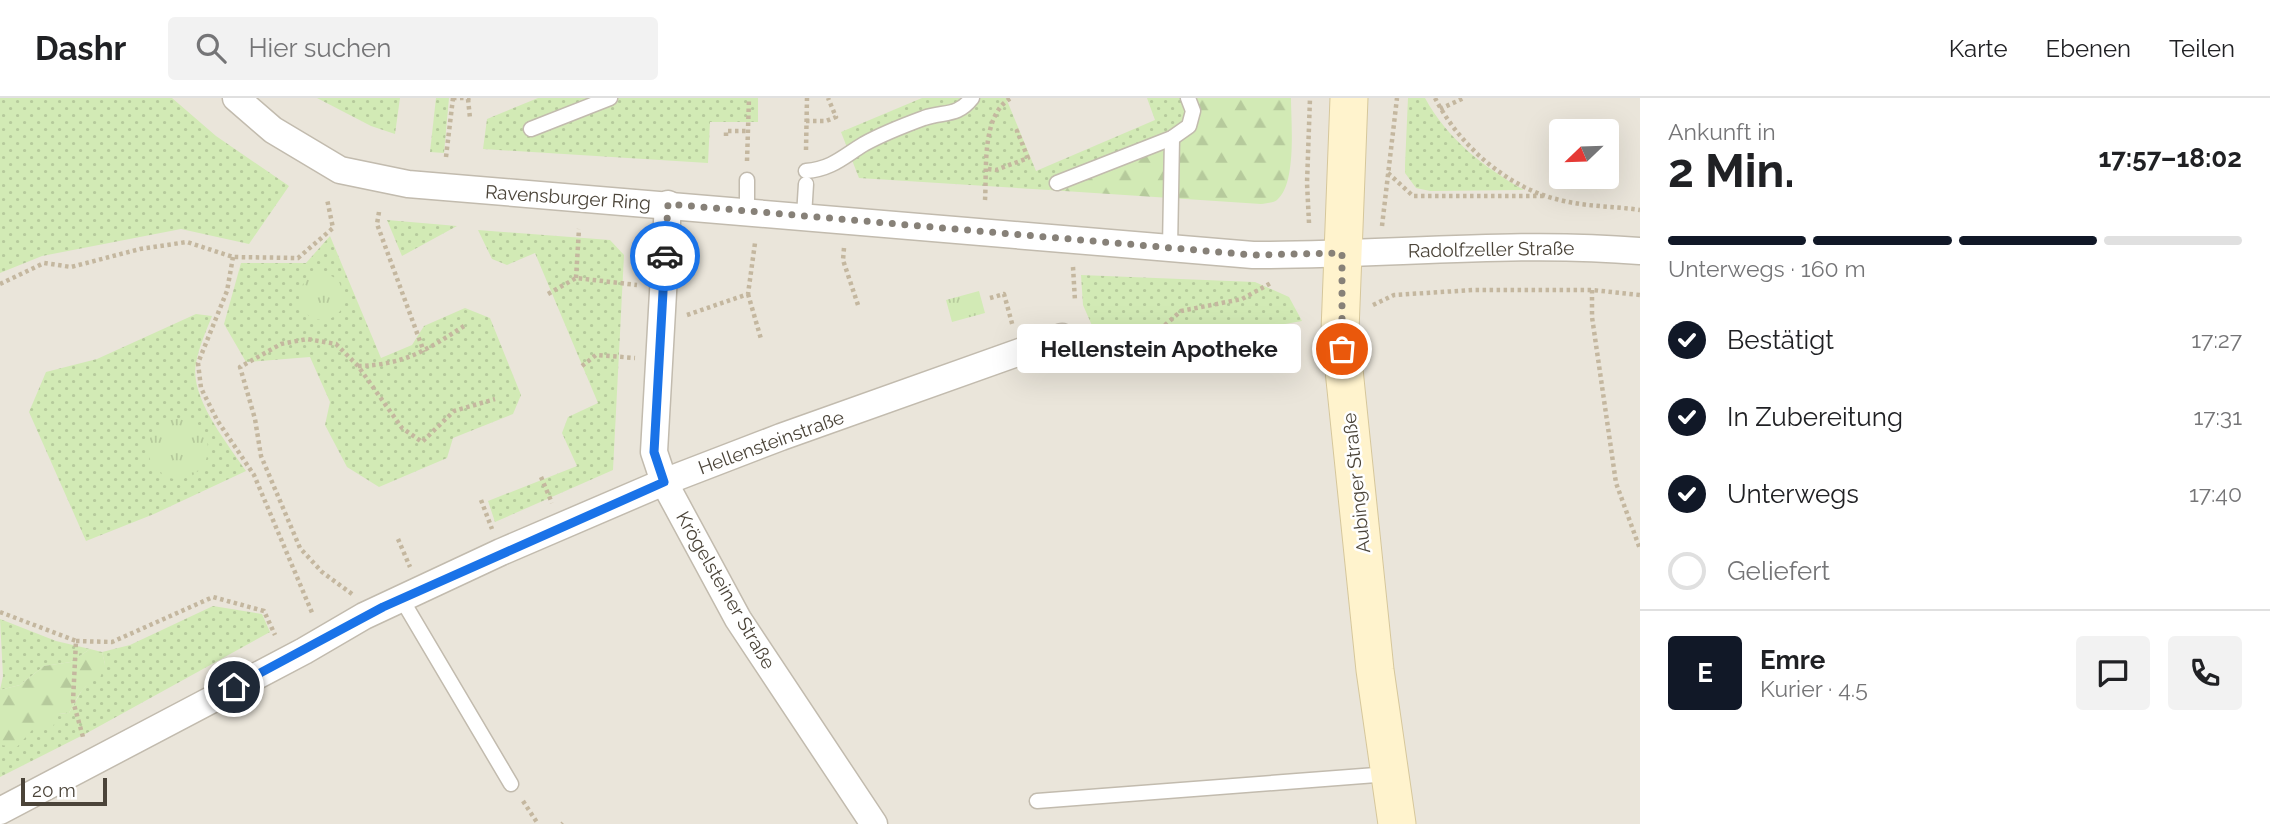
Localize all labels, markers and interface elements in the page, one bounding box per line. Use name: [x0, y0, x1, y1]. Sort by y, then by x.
search box: [168, 17, 658, 80]
text: Dashr: [35, 29, 126, 68]
icon: search: [192, 29, 230, 67]
text: Hier suchen: [248, 33, 392, 63]
text: Karte: [1949, 34, 2008, 63]
text: Ebenen: [2046, 34, 2131, 63]
text: Teilen: [2169, 34, 2235, 63]
text: Ankunft in: [1668, 118, 1776, 145]
north arrow: [1549, 119, 1619, 189]
map controls: [1549, 119, 1619, 189]
text: 17:57–18:02: [2098, 143, 2242, 173]
text: 2 Min.: [1668, 144, 1795, 198]
street label: Ravensburger Ring: [484, 180, 652, 214]
courier: [630, 221, 700, 291]
icon: car: [646, 237, 684, 275]
street label: Radolfzeller Straße: [1408, 237, 1574, 261]
text: Unterwegs · 160 m: [1668, 255, 1866, 282]
pin: [1312, 319, 1372, 379]
icon: check: [1668, 321, 1706, 359]
callout: Hellenstein Apotheke: [1016, 324, 1300, 374]
text: Bestätigt: [1727, 325, 1834, 355]
text: 17:27: [2191, 326, 2242, 353]
icon: bag: [1323, 330, 1361, 368]
text: Hellenstein Apotheke: [1040, 335, 1278, 362]
icon: check: [1668, 398, 1706, 436]
text: In Zubereitung: [1727, 402, 1903, 432]
text: 17:31: [2194, 403, 2242, 430]
street label: Hellensteinstraße: [695, 405, 847, 479]
street label: Aubinger Straße: [1338, 412, 1374, 554]
icon: check: [1668, 475, 1706, 513]
text: Unterwegs: [1727, 479, 1859, 509]
text: 17:40: [2189, 480, 2242, 507]
street label: Krögelsteiner Straße: [672, 507, 780, 673]
text: Geliefert: [1727, 556, 1830, 586]
button: chat: [2076, 636, 2150, 710]
button: phone: [2168, 636, 2242, 710]
text: Emre: [1760, 645, 1825, 675]
pin: [204, 657, 264, 717]
text: E: [1697, 658, 1713, 688]
icon: home: [215, 668, 253, 706]
text: Kurier · 4.5: [1760, 675, 1868, 702]
scale bar: [21, 775, 107, 807]
text: 20 m: [32, 779, 76, 801]

